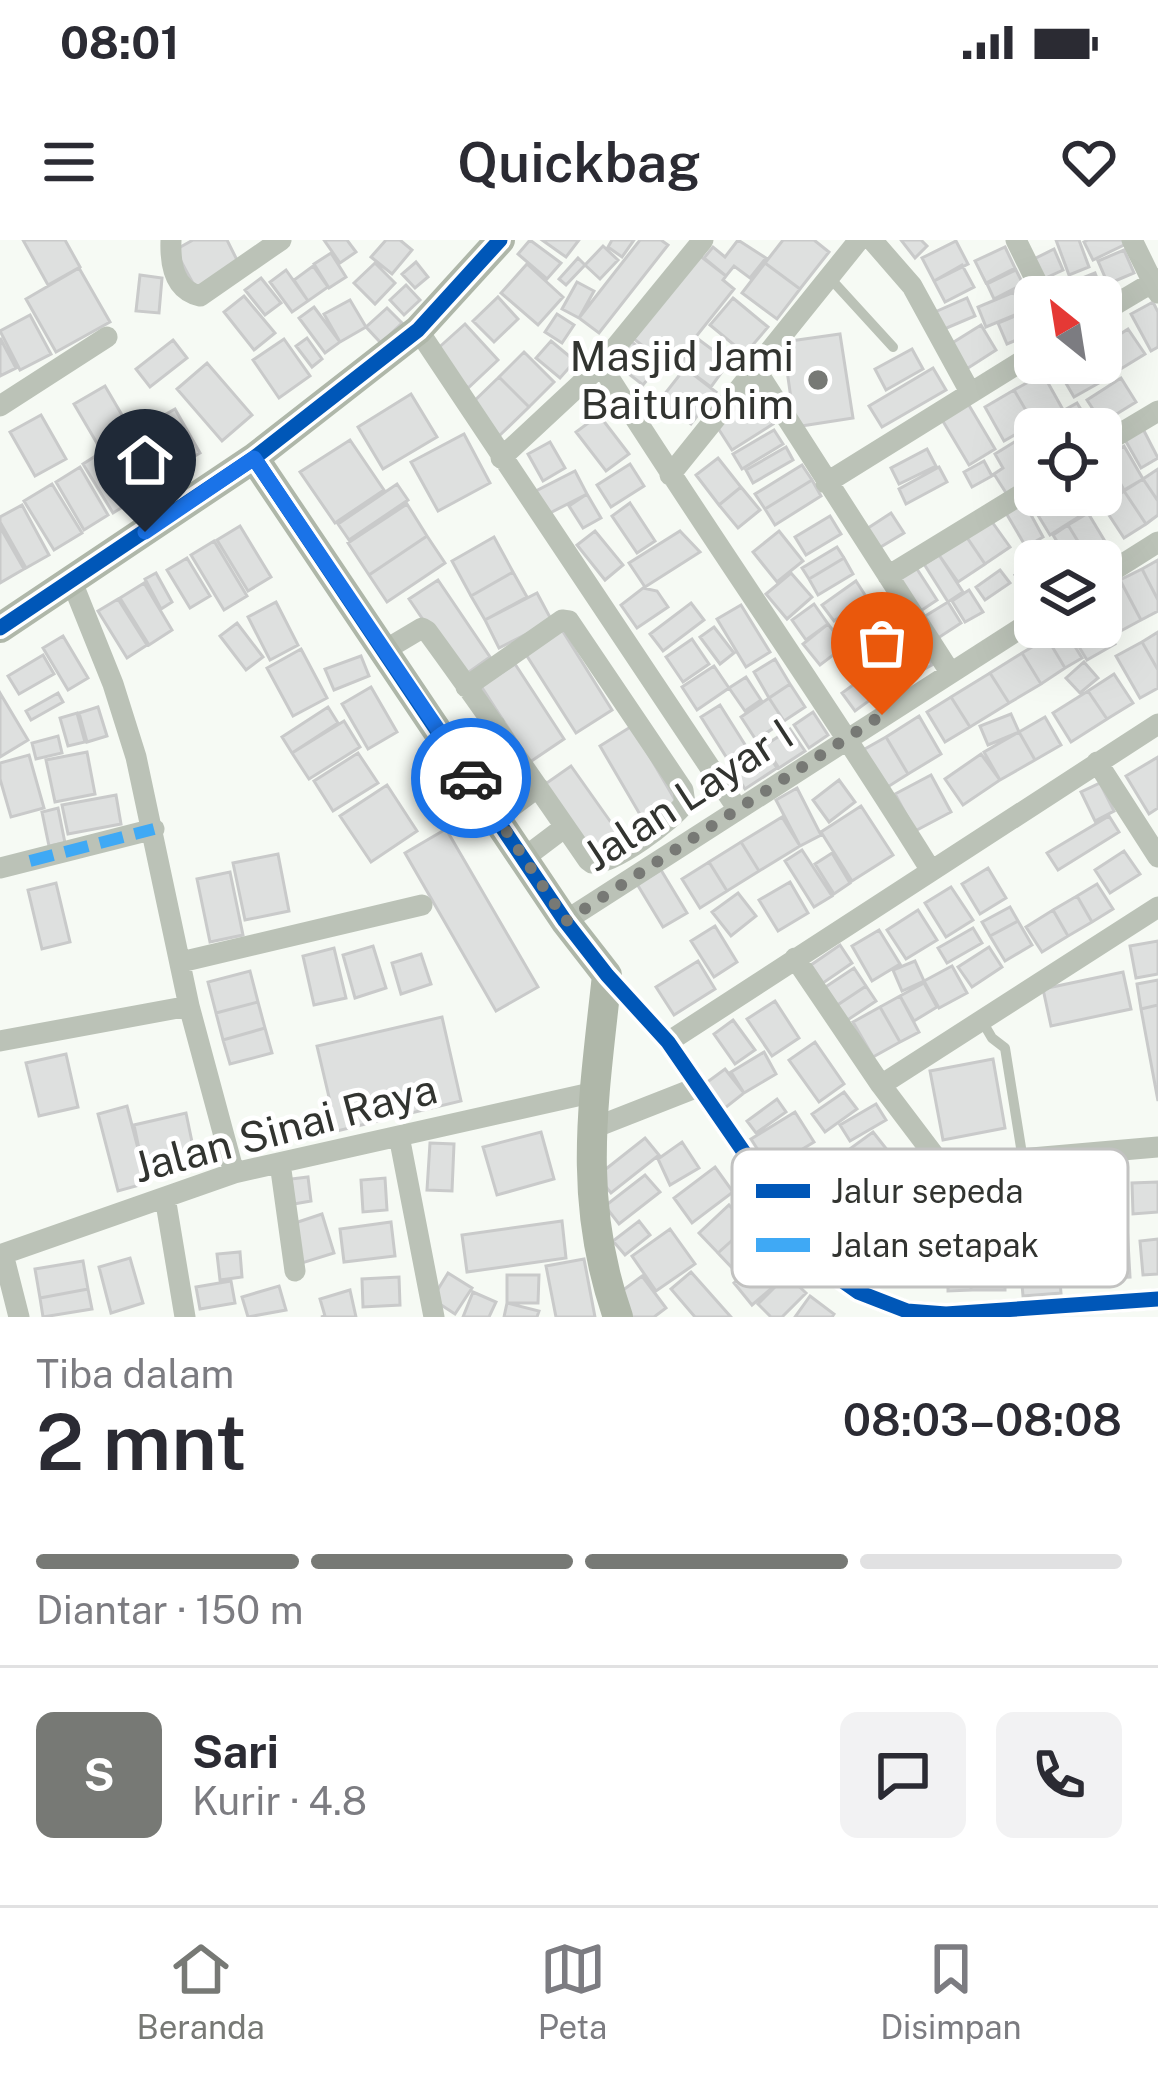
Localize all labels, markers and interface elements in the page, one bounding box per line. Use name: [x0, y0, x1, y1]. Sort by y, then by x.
text: 08:01: [60, 16, 179, 69]
icon: menu: [36, 129, 102, 195]
icon: heart: [1056, 129, 1122, 195]
text: Quickbag: [457, 131, 701, 194]
north arrow: [1014, 276, 1122, 384]
map controls: [1014, 276, 1122, 648]
place label: Masjid Jami Baiturohim: [569, 331, 794, 428]
marker: Masjid Jami Baiturohim: [805, 367, 831, 393]
button: locate: [1014, 408, 1122, 516]
pin: [94, 409, 196, 532]
icon: home: [112, 427, 178, 493]
button: layers: [1014, 540, 1122, 648]
pin: [831, 592, 933, 715]
icon: bag: [849, 610, 915, 676]
street label: Jalan Layar I: [574, 709, 802, 880]
courier: [411, 718, 531, 838]
icon: car: [438, 745, 504, 811]
street label: Jalan Sinai Raya: [128, 1063, 442, 1192]
legend: [732, 1149, 1128, 1287]
text: Jalur sepeda: [831, 1172, 1024, 1210]
text: Jalan setapak: [831, 1226, 1039, 1264]
text: Tiba dalam: [36, 1351, 234, 1397]
text: 08:03–08:08: [843, 1393, 1122, 1446]
text: 2 mnt: [36, 1396, 247, 1488]
text: Diantar · 150 m: [36, 1587, 303, 1633]
button: chat: [840, 1712, 966, 1838]
button: phone: [996, 1712, 1122, 1838]
text: Sari: [192, 1725, 279, 1778]
text: S: [83, 1748, 115, 1801]
text: Kurir · 4.8: [192, 1778, 367, 1824]
tab: Beranda: [136, 1936, 265, 2046]
tab: Peta: [538, 1936, 607, 2046]
tab: Disimpan: [880, 1936, 1022, 2046]

